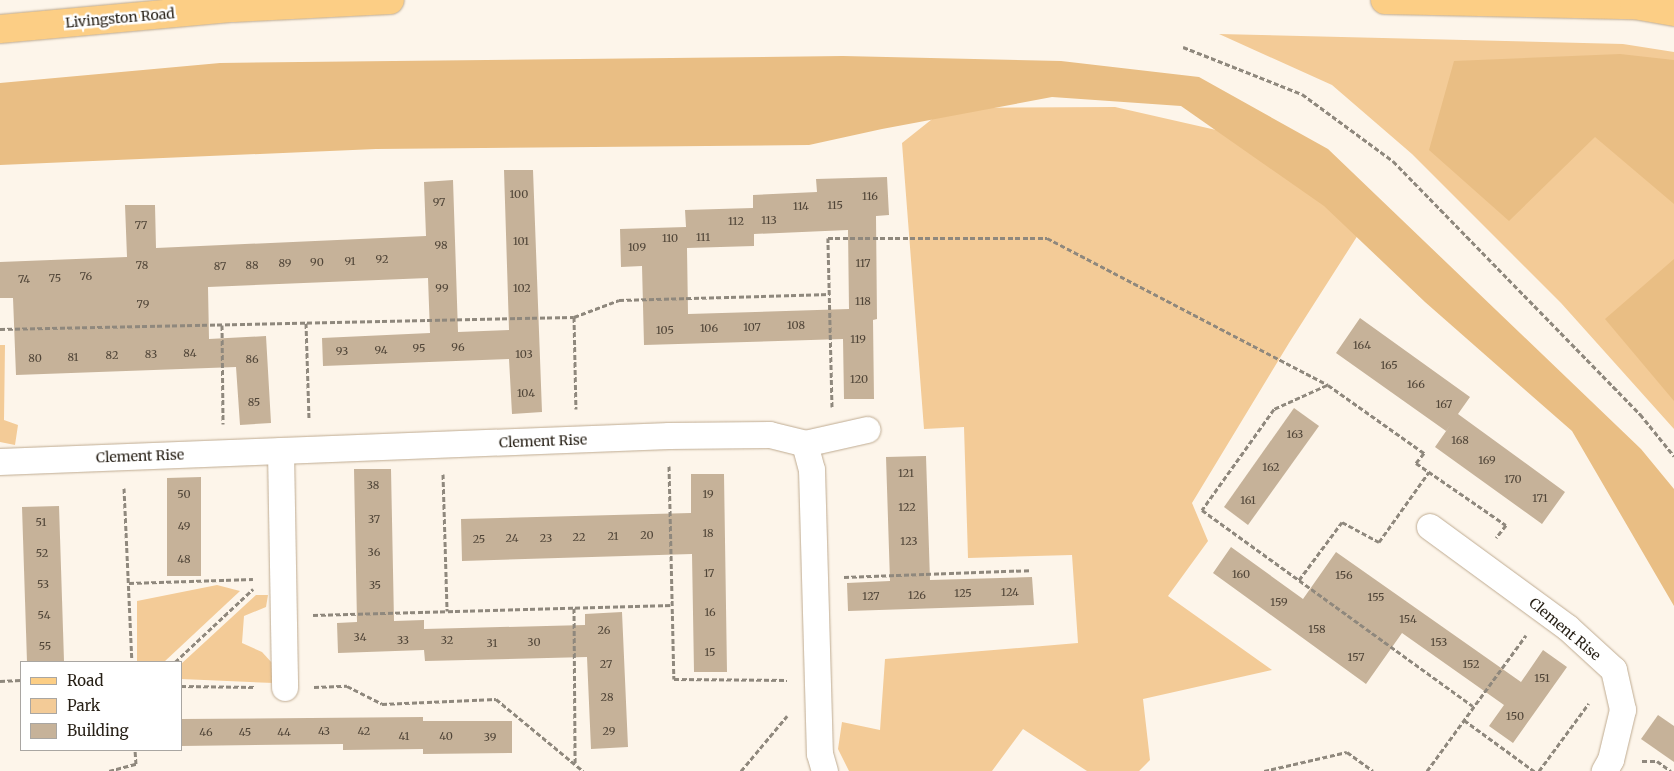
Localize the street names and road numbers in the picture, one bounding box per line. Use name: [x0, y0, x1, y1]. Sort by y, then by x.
street label: Livingston Road: [65, 5, 175, 31]
street label: Clement Rise: [499, 431, 587, 451]
street label: Clement Rise: [96, 446, 184, 466]
street label: Clement Rise: [1526, 594, 1604, 664]

